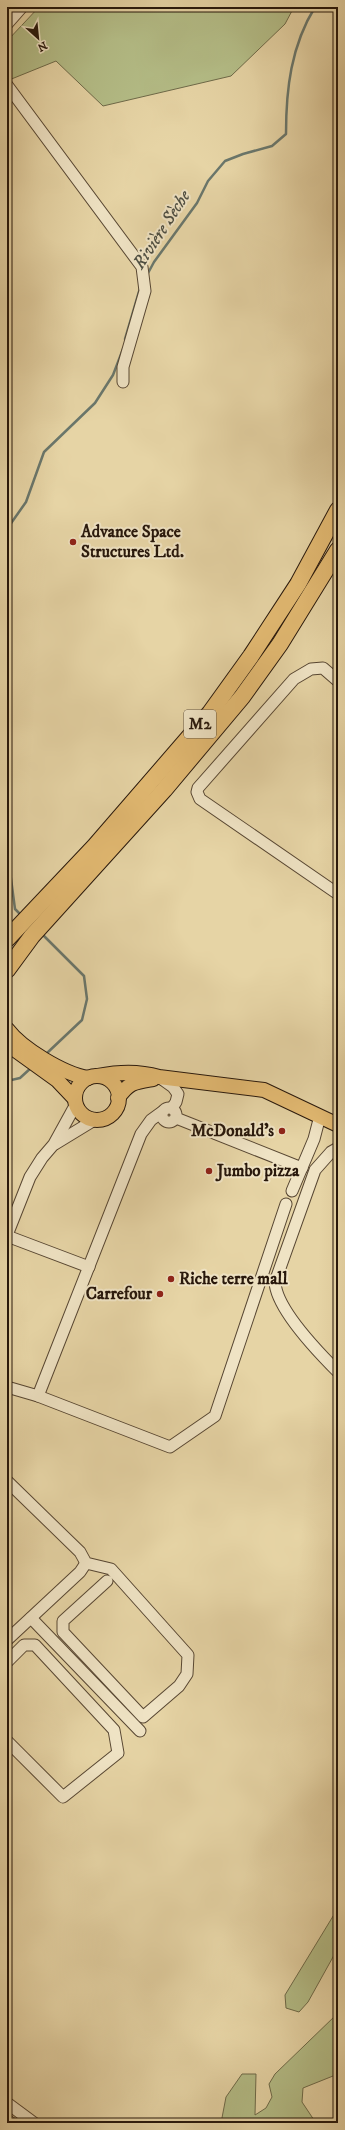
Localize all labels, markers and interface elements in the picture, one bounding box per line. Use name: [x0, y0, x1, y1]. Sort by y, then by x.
north arrow: [18, 18, 58, 58]
text: N: [35, 38, 49, 54]
water label: Rivière Sèche: [128, 186, 196, 274]
place label: Advance Space Structures Ltd.: [80, 521, 184, 563]
marker: Advance Space Structures Ltd.: [68, 537, 78, 547]
road number: M2: [184, 710, 216, 738]
place label: McDonald's: [191, 1120, 274, 1142]
marker: McDonald's: [277, 1126, 287, 1136]
place label: Jumbo pizza: [215, 1160, 300, 1182]
marker: Jumbo pizza: [204, 1166, 214, 1176]
place label: Riche terre mall: [179, 1268, 288, 1290]
marker: Riche terre mall: [166, 1274, 176, 1284]
place label: Carrefour: [86, 1283, 153, 1305]
marker: Carrefour: [155, 1289, 165, 1299]

